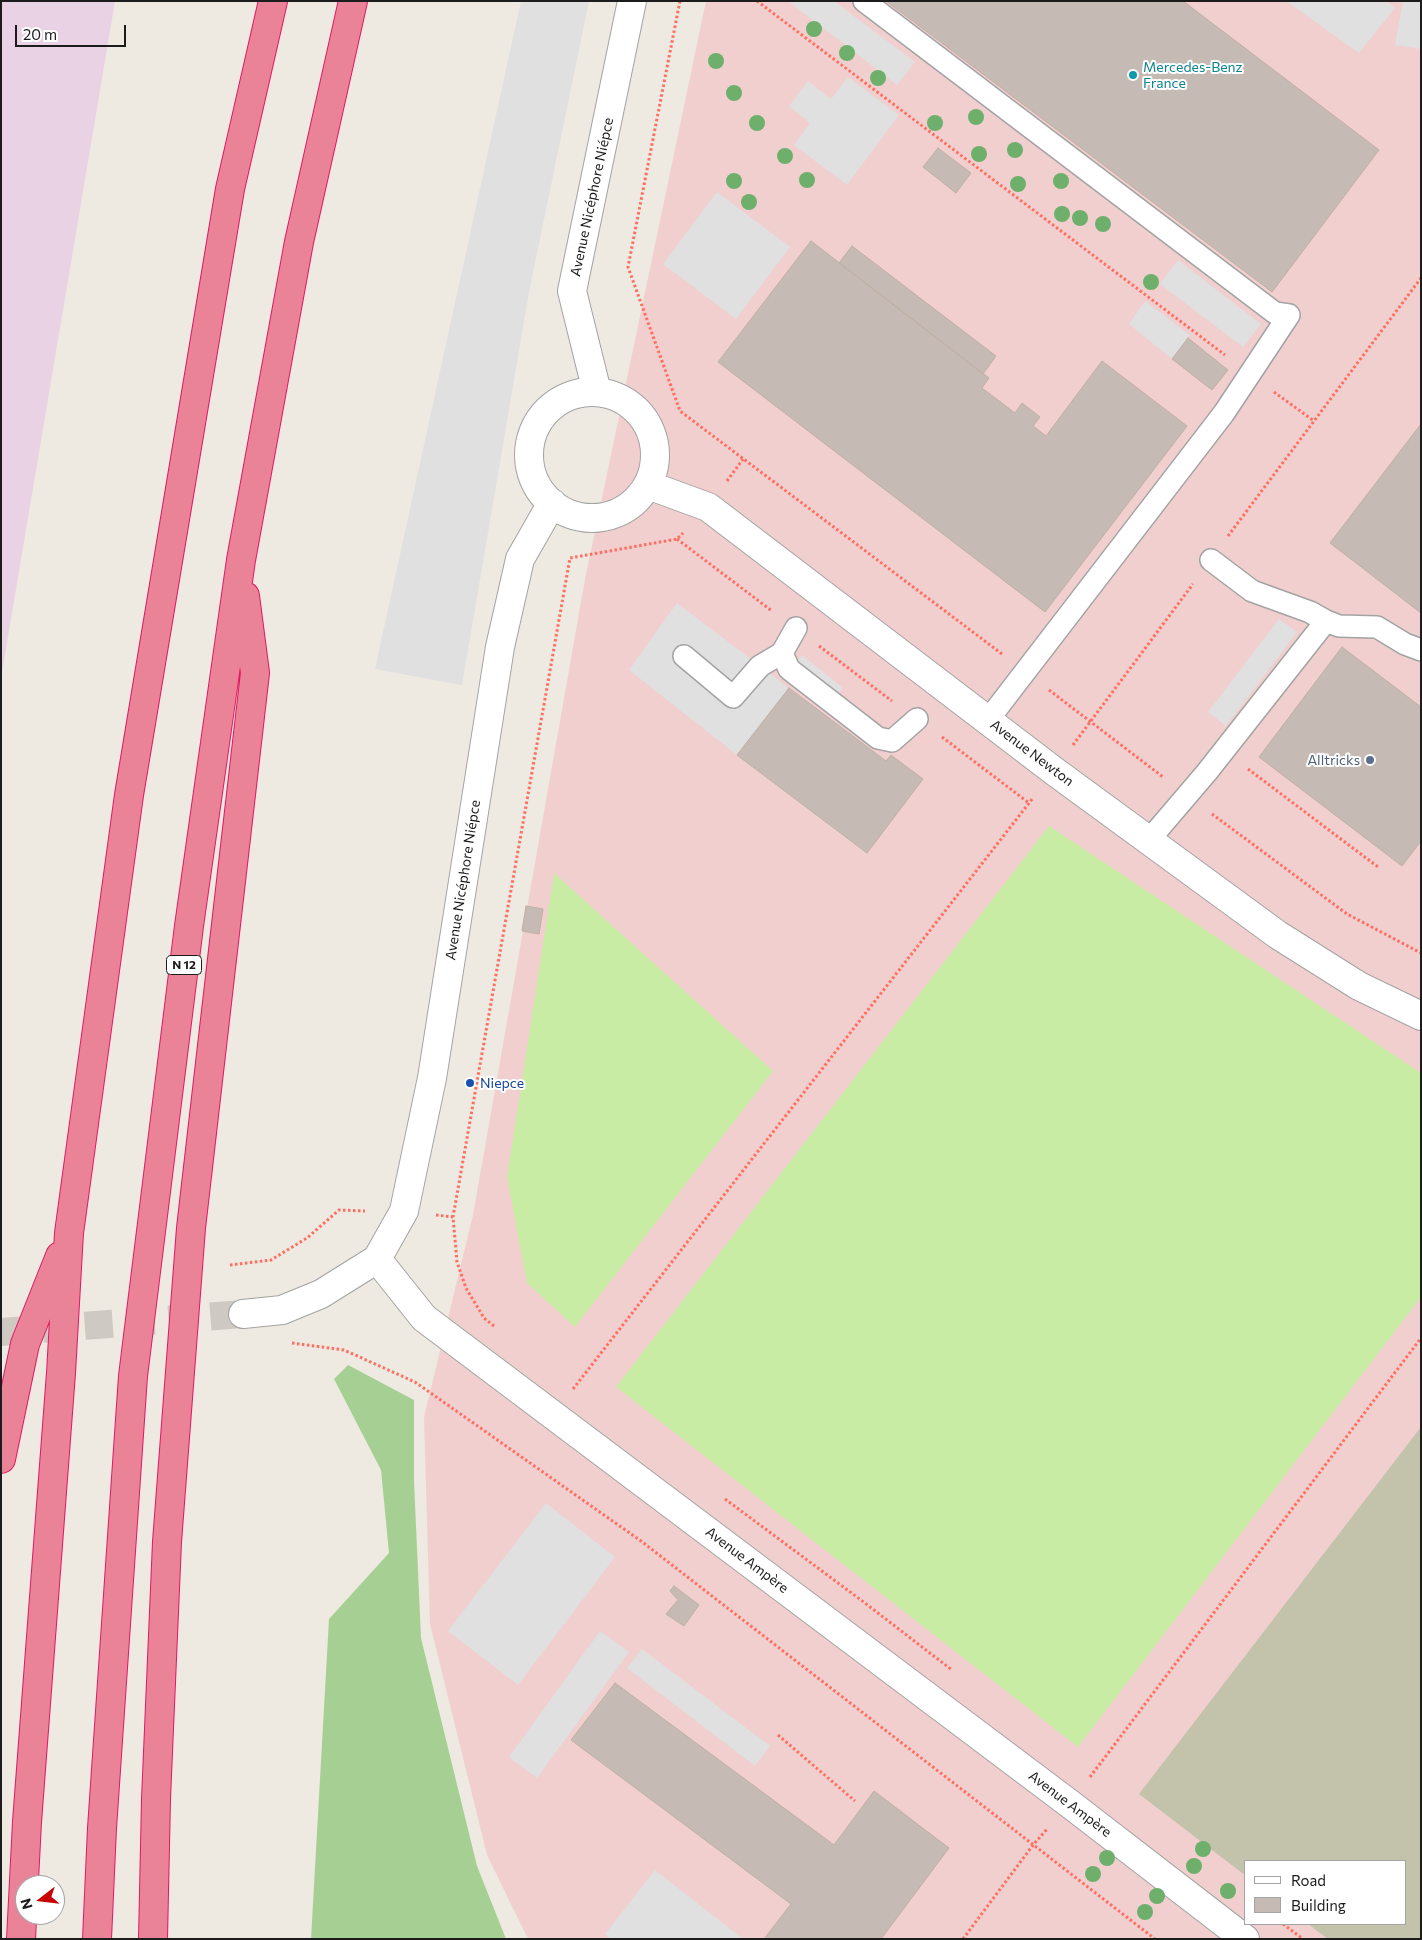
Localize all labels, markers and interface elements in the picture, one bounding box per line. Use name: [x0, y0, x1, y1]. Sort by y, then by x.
scale bar: [18, 15, 129, 47]
text: 20 m: [23, 25, 57, 43]
place label: Mercedes-Benz France: [1143, 59, 1243, 92]
marker: Mercedes-Benz France: [1127, 69, 1139, 81]
street label: Avenue Nicéphore Niépce: [567, 116, 617, 278]
street label: Avenue Newton: [987, 716, 1077, 790]
place label: Alltricks: [1307, 752, 1360, 768]
marker: Alltricks: [1364, 754, 1376, 766]
street label: Avenue Nicéphore Niépce: [442, 799, 484, 961]
road number: N 12: [166, 956, 202, 974]
place label: Niepce: [480, 1075, 524, 1091]
marker: Niepce: [464, 1077, 476, 1089]
street label: Avenue Ampère: [702, 1523, 792, 1597]
street label: Avenue Ampère: [1025, 1767, 1115, 1841]
legend: [1244, 1860, 1407, 1925]
text: Road: [1291, 1871, 1326, 1889]
north arrow: [15, 1875, 65, 1925]
text: Building: [1291, 1896, 1346, 1914]
text: N: [16, 1897, 36, 1911]

